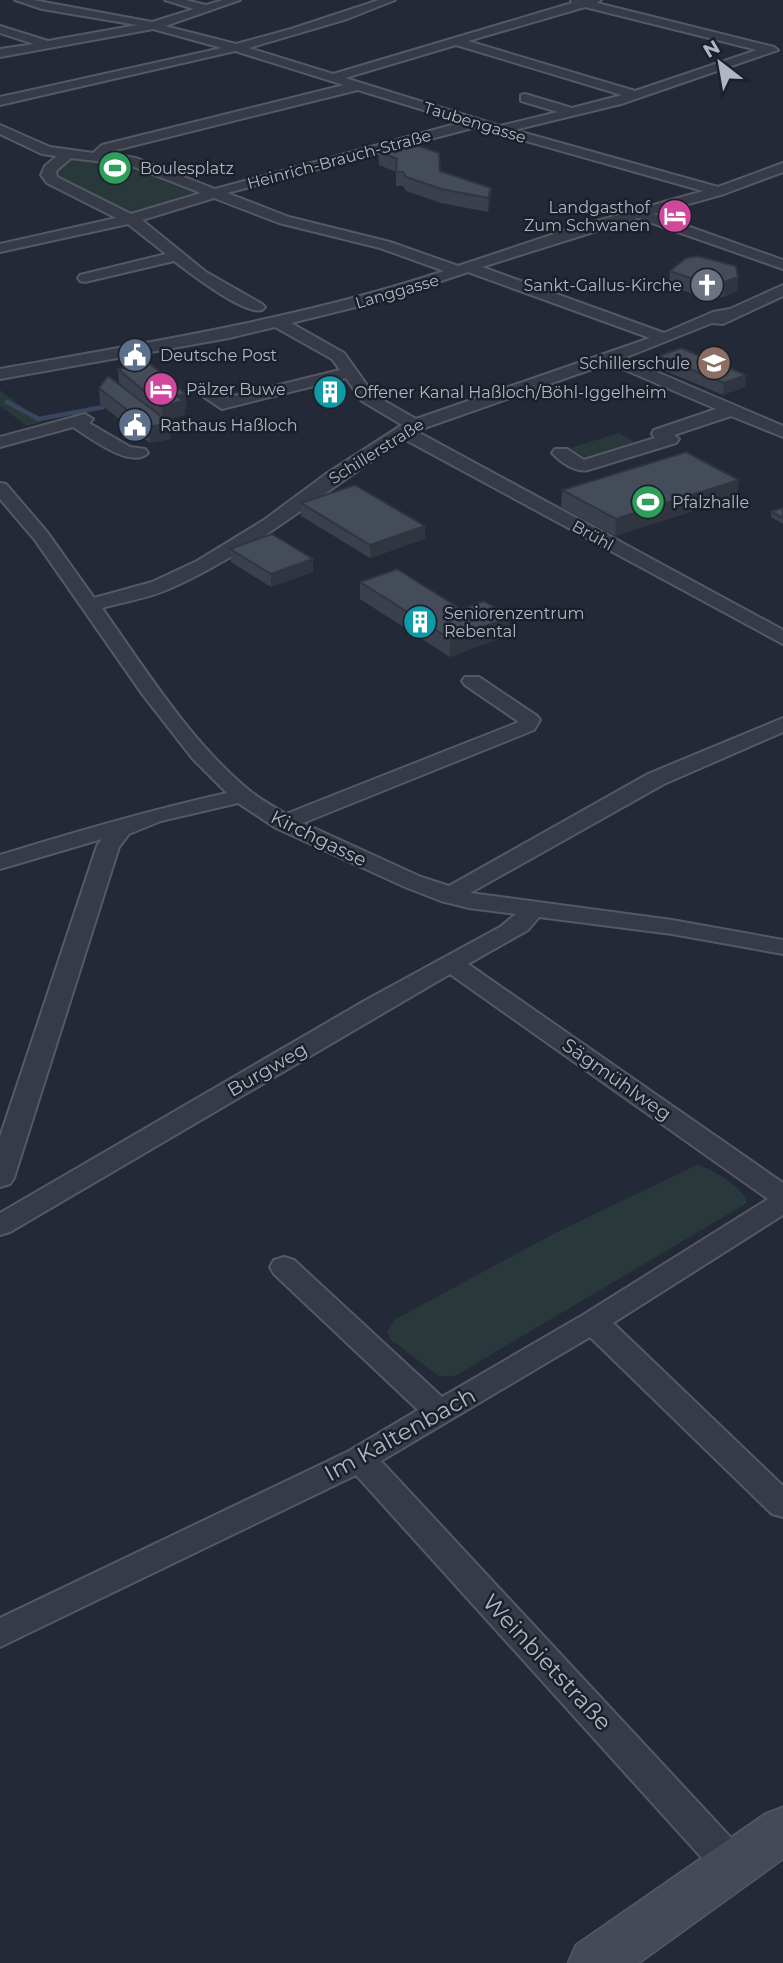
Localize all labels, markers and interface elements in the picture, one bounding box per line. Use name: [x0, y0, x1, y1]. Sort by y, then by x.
north arrow: [685, 28, 755, 98]
text: N: [699, 35, 724, 63]
street label: Taubengasse: [421, 98, 528, 147]
street label: Heinrich-Brauch-Straße: [245, 126, 433, 193]
sports icon: Boulesplatz: [96, 149, 134, 187]
place label: Boulesplatz: [140, 159, 234, 178]
hotel icon: Landgasthof Zum Schwanen: [656, 197, 694, 235]
place label: Landgasthof Zum Schwanen: [524, 198, 651, 235]
church icon: Sankt-Gallus-Kirche: [688, 266, 726, 304]
street label: Langgasse: [353, 270, 441, 313]
place label: Sankt-Gallus-Kirche: [523, 276, 682, 295]
public building icon: Deutsche Post: [116, 336, 154, 374]
school or university icon: Schillerschule: [695, 344, 733, 382]
place label: Deutsche Post: [160, 346, 278, 365]
place label: Schillerschule: [579, 354, 690, 373]
hotel icon: Pälzer Buwe: [142, 370, 180, 408]
building icon: Offener Kanal Haßloch/Böhl-Iggelheim: [311, 373, 349, 411]
place label: Pälzer Buwe: [186, 380, 286, 399]
place label: Offener Kanal Haßloch/Böhl-Iggelheim: [354, 383, 667, 402]
public building icon: Rathaus Haßloch: [116, 406, 154, 444]
street label: Schillerstraße: [325, 415, 427, 488]
place label: Rathaus Haßloch: [160, 416, 298, 435]
sports icon: Pfalzhalle: [629, 483, 667, 521]
place label: Pfalzhalle: [672, 493, 749, 512]
street label: Brühl: [569, 516, 617, 554]
building icon: Seniorenzentrum Rebental: [401, 603, 439, 641]
place label: Seniorenzentrum Rebental: [444, 604, 585, 641]
street label: Kirchgasse: [267, 805, 370, 872]
street label: Sägmühlweg: [558, 1033, 676, 1125]
street label: Burgweg: [223, 1037, 311, 1101]
street label: Im Kaltenbach: [319, 1381, 481, 1487]
street label: Weinbietstraße: [477, 1588, 617, 1736]

